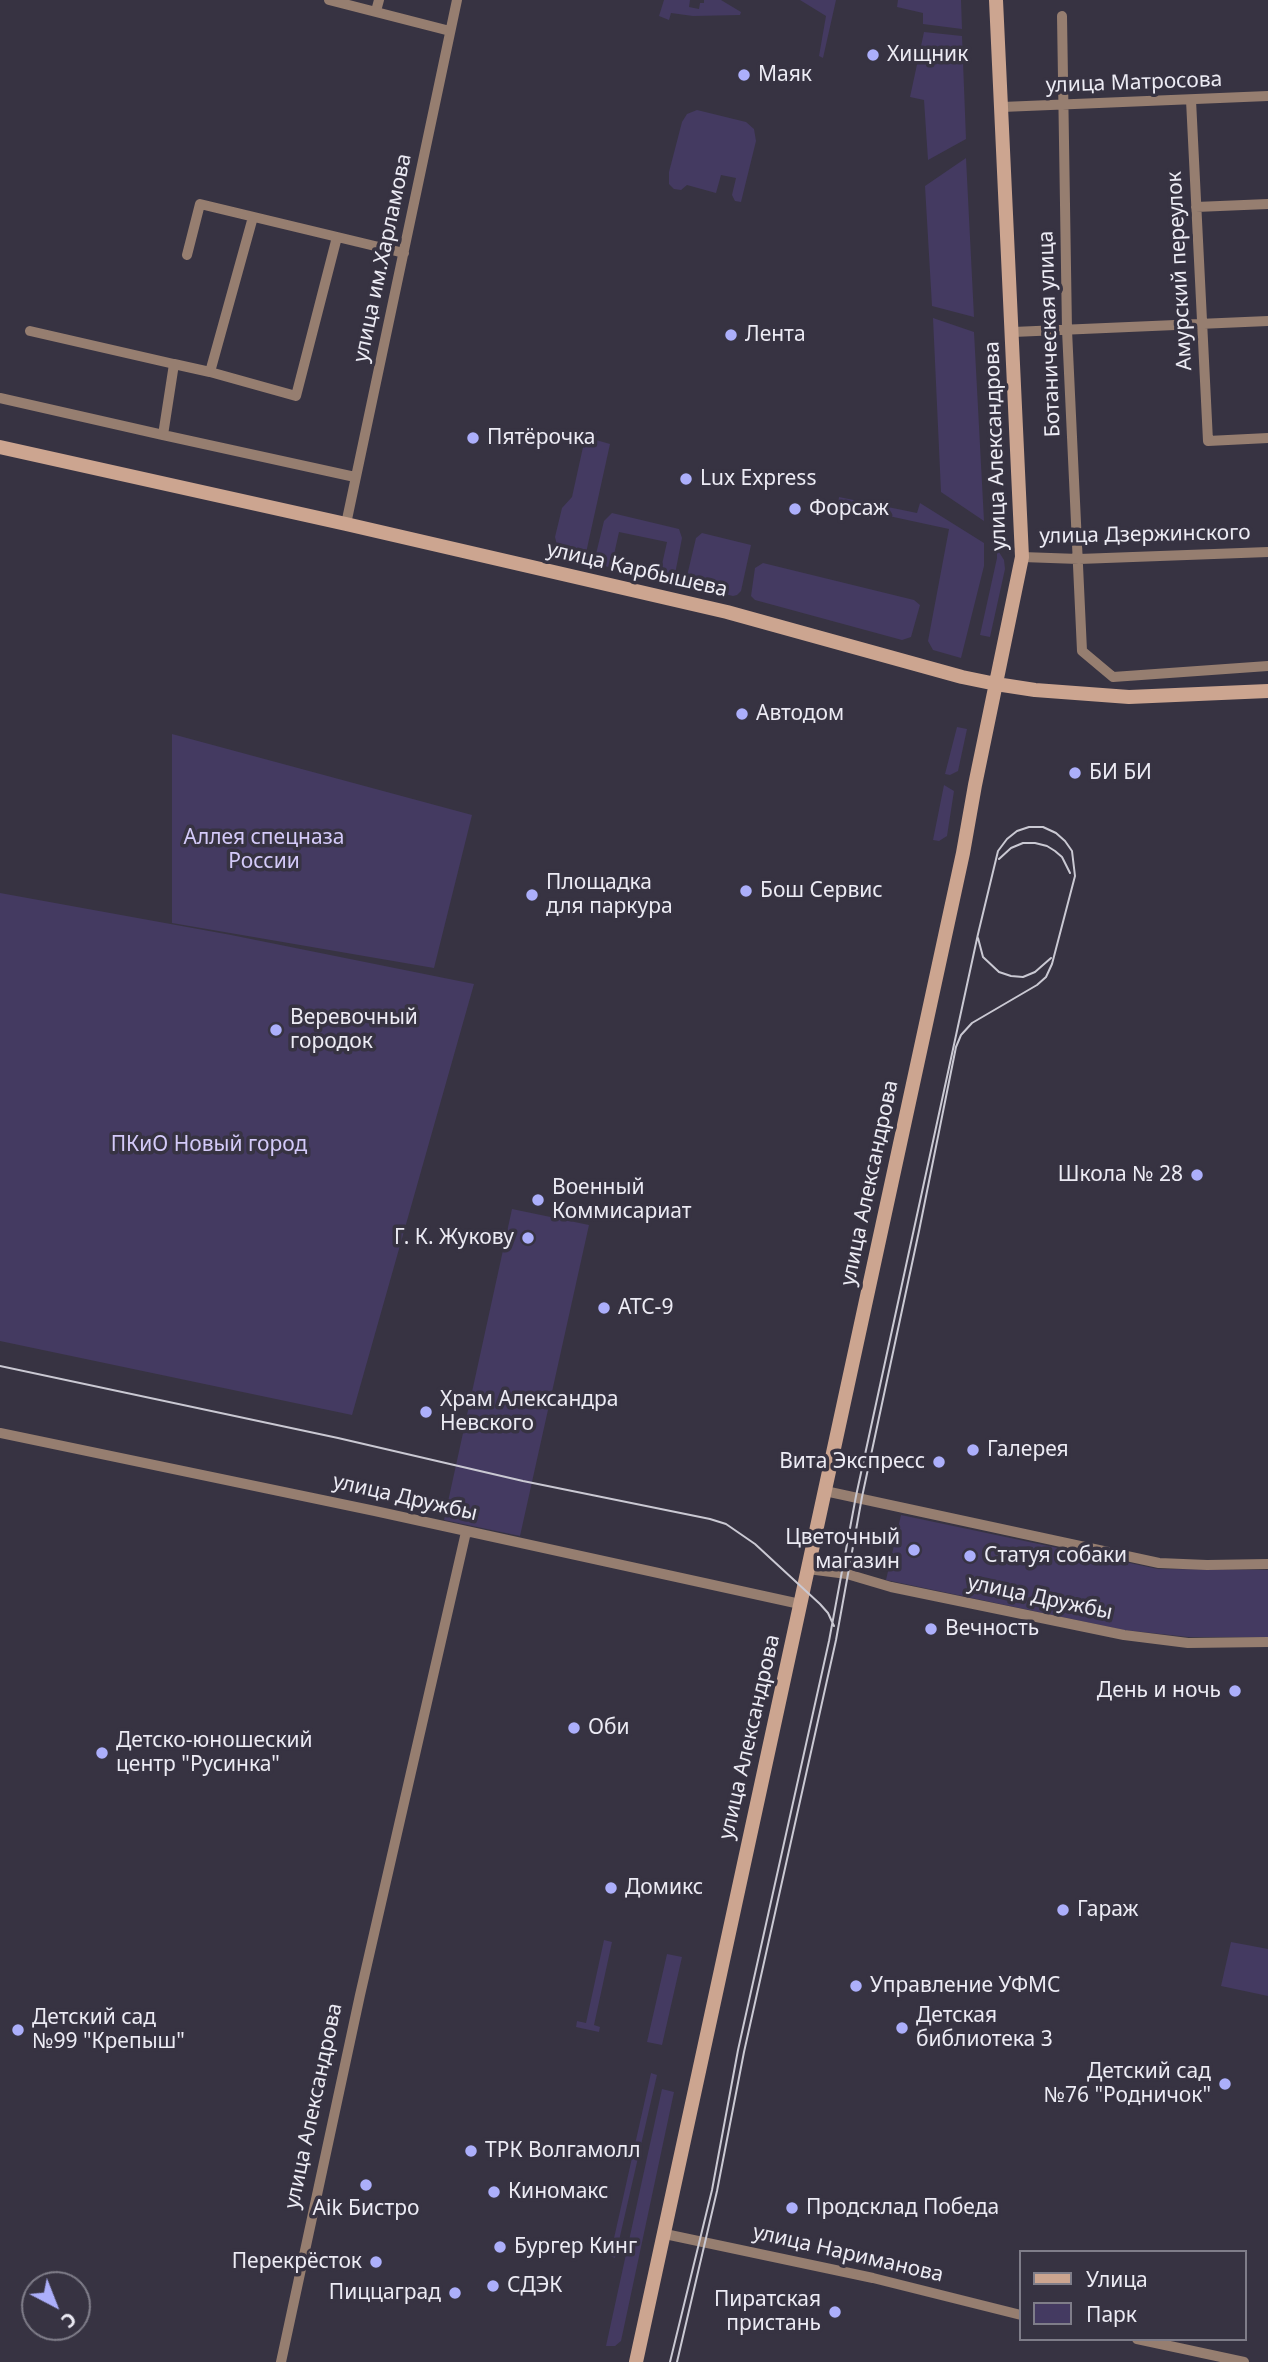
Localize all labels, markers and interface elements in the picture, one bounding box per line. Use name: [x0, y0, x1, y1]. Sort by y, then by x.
place label: Хищник: [887, 42, 968, 68]
marker: Хищник: [865, 47, 881, 63]
place label: Маяк: [758, 62, 812, 88]
marker: Маяк: [736, 67, 752, 83]
street label: улица Матросова: [1045, 67, 1223, 99]
street label: улица им.Харламова: [349, 151, 417, 365]
street label: Амурский переулок: [1162, 171, 1198, 371]
street label: Ботаническая улица: [1034, 230, 1066, 438]
place label: Лента: [745, 322, 806, 348]
marker: Лента: [723, 327, 739, 343]
street label: улица Александрова: [980, 341, 1012, 551]
place label: Пятёрочка: [487, 425, 595, 451]
marker: Пятёрочка: [465, 430, 481, 446]
place label: Lux Express: [700, 466, 816, 492]
marker: Lux Express: [678, 471, 694, 487]
place label: Форсаж: [809, 496, 889, 522]
marker: Форсаж: [787, 501, 803, 517]
street label: улица Дзержинского: [1039, 521, 1251, 549]
street label: улица Карбышева: [544, 537, 730, 603]
place label: Автодом: [756, 701, 844, 727]
marker: Автодом: [734, 706, 750, 722]
place label: БИ БИ: [1089, 760, 1152, 786]
marker: БИ БИ: [1067, 765, 1083, 781]
park label: Аллея спецназа России: [184, 825, 344, 875]
place label: Площадка для паркура: [546, 870, 673, 920]
place label: Бош Сервис: [760, 878, 883, 904]
marker: Бош Сервис: [738, 883, 754, 899]
marker: Площадка для паркура: [524, 887, 540, 903]
place label: Веревочный городок: [290, 1005, 418, 1055]
marker: Веревочный городок: [268, 1022, 284, 1038]
street label: улица Александрова: [836, 1078, 904, 1288]
park label: ПКиО Новый город: [111, 1132, 307, 1158]
place label: Школа № 28: [1058, 1162, 1183, 1188]
marker: Школа № 28: [1189, 1167, 1205, 1183]
place label: Военный Коммисариат: [552, 1175, 692, 1225]
marker: Военный Коммисариат: [530, 1192, 546, 1208]
place label: Г. К. Жукову: [394, 1225, 514, 1251]
marker: Г. К. Жукову: [520, 1230, 536, 1246]
place label: АТС-9: [618, 1295, 673, 1321]
marker: АТС-9: [596, 1300, 612, 1316]
place label: Храм Александра Невского: [440, 1387, 619, 1437]
marker: Храм Александра Невского: [418, 1404, 434, 1420]
place label: Галерея: [987, 1437, 1069, 1463]
marker: Галерея: [965, 1442, 981, 1458]
place label: Вита Экспресс: [779, 1449, 925, 1475]
marker: Вита Экспресс: [931, 1454, 947, 1470]
street label: улица Дружбы: [330, 1469, 480, 1527]
place label: Цветочный магазин: [785, 1525, 900, 1575]
marker: Цветочный магазин: [906, 1542, 922, 1558]
place label: Статуя собаки: [984, 1543, 1127, 1569]
marker: Статуя собаки: [962, 1548, 978, 1564]
street label: улица Дружбы: [965, 1570, 1115, 1626]
place label: Вечность: [945, 1616, 1039, 1642]
marker: Вечность: [923, 1621, 939, 1637]
street label: улица Александрова: [714, 1632, 786, 1842]
place label: День и ночь: [1097, 1678, 1221, 1704]
marker: День и ночь: [1227, 1683, 1243, 1699]
place label: Оби: [588, 1715, 630, 1741]
marker: Оби: [566, 1720, 582, 1736]
place label: Детско-юношеский центр "Русинка": [116, 1728, 313, 1778]
marker: Детско-юношеский центр "Русинка": [94, 1745, 110, 1761]
place label: Домикс: [625, 1875, 703, 1901]
marker: Домикс: [603, 1880, 619, 1896]
place label: Гараж: [1077, 1897, 1138, 1923]
marker: Гараж: [1055, 1902, 1071, 1918]
place label: Управление УФМС: [870, 1973, 1061, 1999]
marker: Управление УФМС: [848, 1978, 864, 1994]
street label: улица Александрова: [280, 2001, 348, 2211]
place label: Детская библиотека 3: [916, 2003, 1053, 2053]
place label: Детский сад №99 "Крепыш": [32, 2005, 185, 2055]
marker: Детская библиотека 3: [894, 2020, 910, 2036]
marker: Детский сад №99 "Крепыш": [10, 2022, 26, 2038]
place label: Детский сад №76 "Родничок": [1044, 2059, 1211, 2109]
marker: Детский сад №76 "Родничок": [1217, 2076, 1233, 2092]
place label: ТРК Волгамолл: [485, 2138, 641, 2164]
marker: ТРК Волгамолл: [463, 2143, 479, 2159]
marker: Aik Бистро: [358, 2177, 374, 2193]
place label: Киномакс: [508, 2179, 608, 2205]
marker: Киномакс: [486, 2184, 502, 2200]
place label: Продсклад Победа: [806, 2195, 999, 2221]
place label: Aik Бистро: [313, 2196, 419, 2222]
marker: Продсклад Победа: [784, 2200, 800, 2216]
street label: улица Нариманова: [750, 2220, 946, 2288]
place label: Бургер Кинг: [514, 2234, 637, 2260]
marker: Бургер Кинг: [492, 2239, 508, 2255]
place label: Перекрёсток: [232, 2249, 362, 2275]
legend: [1020, 2250, 1247, 2341]
marker: Перекрёсток: [368, 2254, 384, 2270]
text: Улица: [1086, 2265, 1148, 2293]
north arrow: [21, 2271, 91, 2341]
place label: СДЭК: [507, 2273, 562, 2299]
marker: СДЭК: [485, 2278, 501, 2294]
place label: Пиццаград: [329, 2280, 441, 2306]
marker: Пиццаград: [447, 2285, 463, 2301]
place label: Пиратская пристань: [714, 2287, 821, 2337]
text: Парк: [1086, 2300, 1137, 2328]
marker: Пиратская пристань: [827, 2304, 843, 2320]
text: С: [55, 2306, 82, 2334]

